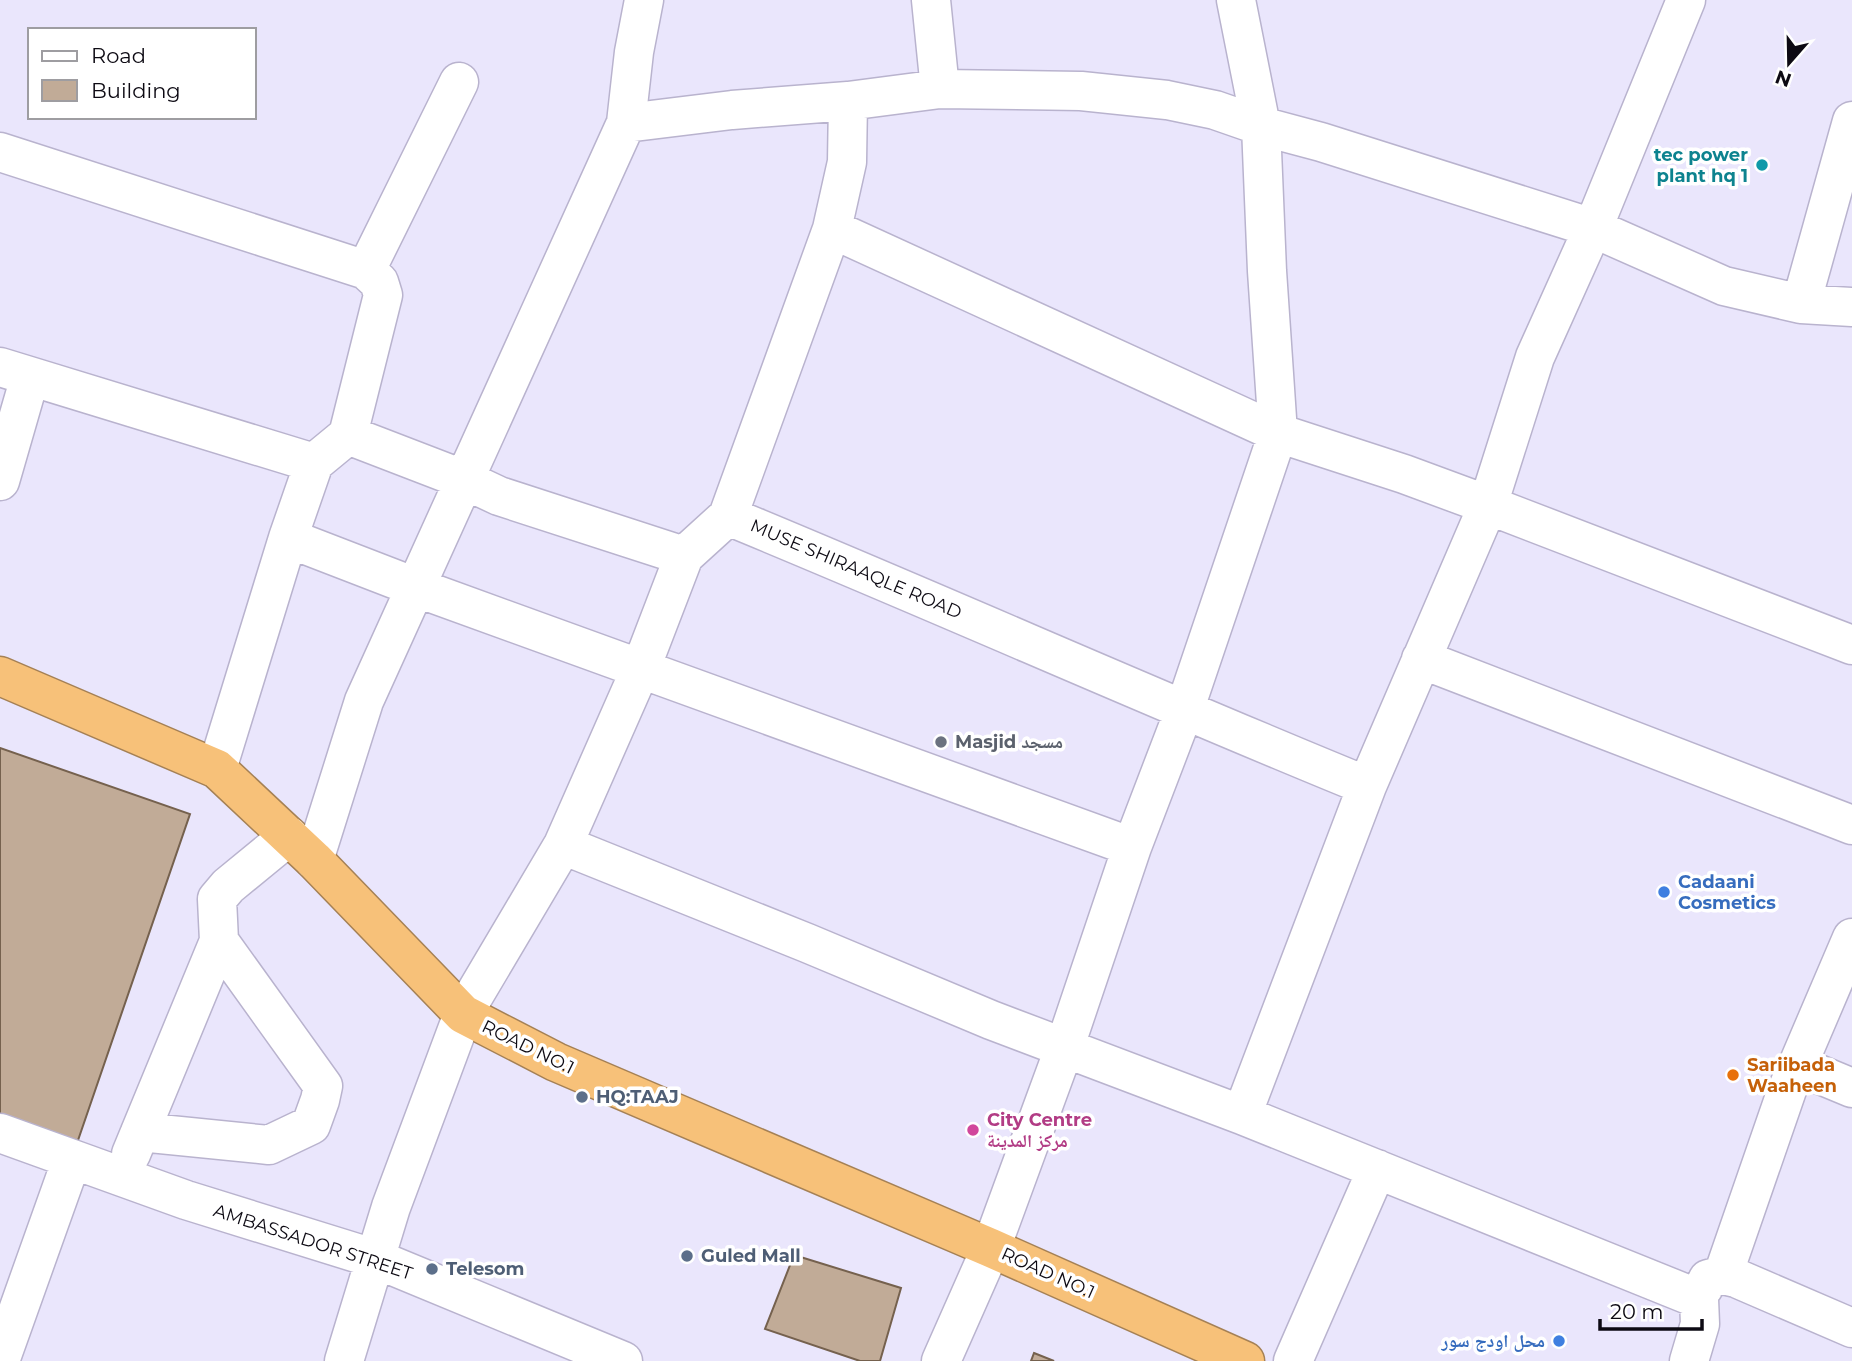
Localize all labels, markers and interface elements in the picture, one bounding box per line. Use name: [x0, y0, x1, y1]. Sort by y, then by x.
legend: [28, 28, 256, 119]
north arrow: [1754, 28, 1824, 98]
text: Road: [91, 43, 146, 68]
text: N: [1772, 65, 1795, 92]
text: Building: [91, 78, 181, 103]
place label: tec power plant hq 1: [1654, 144, 1748, 187]
marker: tec power plant hq 1: [1754, 157, 1770, 173]
street label: MUSE SHIRAAQLE ROAD: [747, 514, 965, 624]
place label: Masjid مسجد: [955, 731, 1063, 753]
marker: Masjid مسجد: [933, 734, 949, 750]
place label: Cadaani Cosmetics: [1678, 871, 1776, 914]
marker: Cadaani Cosmetics: [1656, 884, 1672, 900]
street label: ROAD NO.1: [478, 1015, 578, 1079]
place label: Sariibada Waaheen: [1747, 1054, 1837, 1097]
marker: Sariibada Waaheen: [1725, 1067, 1741, 1083]
place label: HQ:TAAJ: [596, 1086, 679, 1108]
marker: HQ:TAAJ: [574, 1089, 590, 1105]
place label: City Centre مركز المدينة: [987, 1109, 1092, 1152]
marker: City Centre مركز المدينة: [965, 1122, 981, 1138]
street label: AMBASSADOR STREET: [211, 1199, 416, 1285]
street label: ROAD NO.1: [998, 1243, 1098, 1303]
place label: Guled Mall: [701, 1245, 801, 1267]
marker: Guled Mall: [679, 1248, 695, 1264]
place label: Telesom: [446, 1258, 525, 1280]
marker: Telesom: [424, 1261, 440, 1277]
scale bar: [1600, 1288, 1702, 1332]
text: 20 m: [1610, 1299, 1664, 1324]
place label: محل اودج سور: [1441, 1330, 1545, 1352]
marker: محل اودج سور: [1551, 1333, 1567, 1349]

